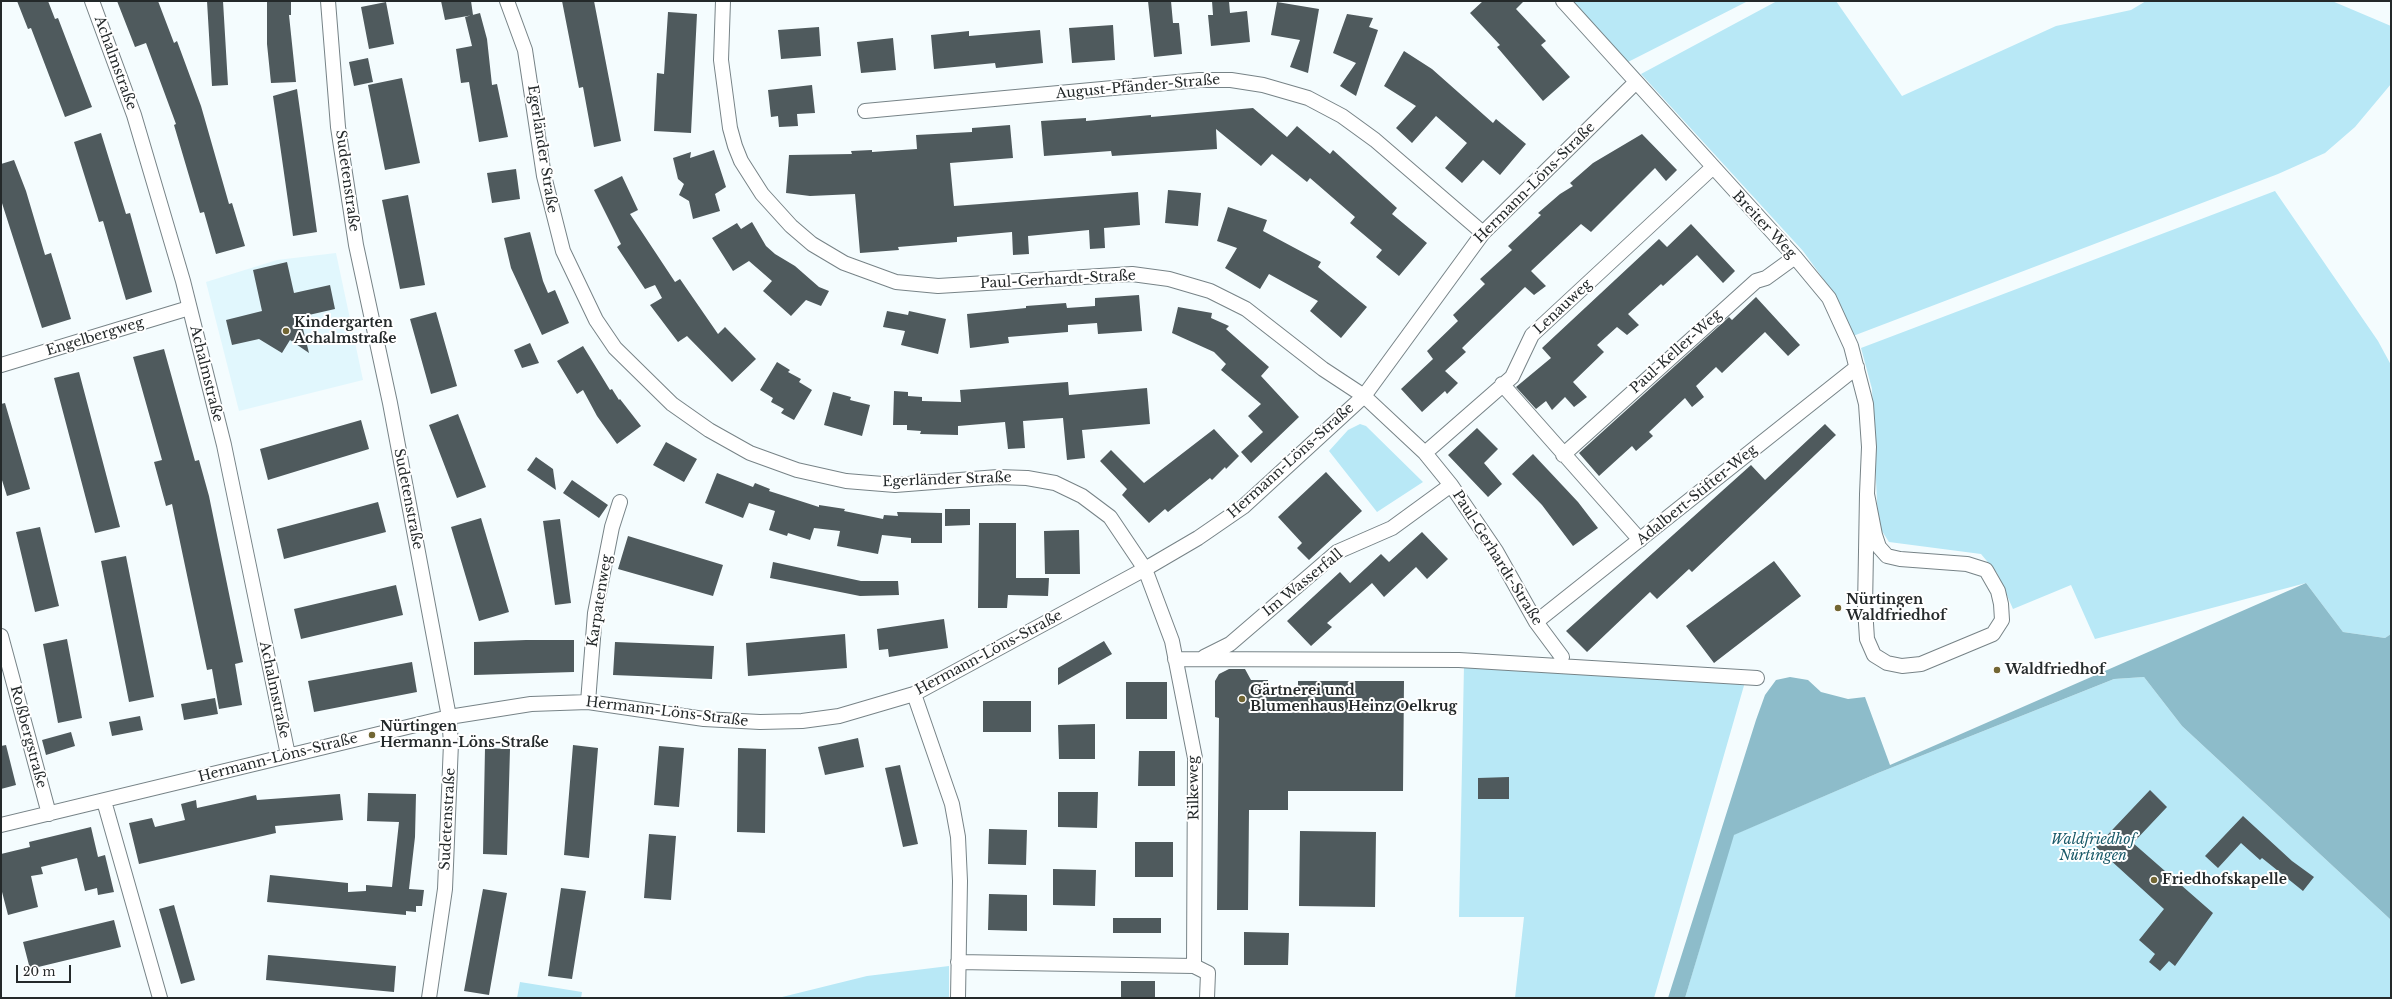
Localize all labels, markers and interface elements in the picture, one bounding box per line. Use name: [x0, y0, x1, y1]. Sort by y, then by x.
street label: Achalmstraße: [90, 14, 140, 112]
street label: August-Pfänder-Straße: [1055, 71, 1221, 103]
street label: Egerländer Straße: [524, 84, 560, 214]
street label: Hermann-Löns-Straße: [1471, 119, 1599, 247]
street label: Sudetenstraße: [332, 129, 362, 233]
street label: Breiter Weg: [1729, 188, 1799, 262]
street label: Paul-Gerhardt-Straße: [980, 268, 1136, 292]
street label: Lenauweg: [1531, 276, 1595, 338]
street label: Paul-Keller-Weg: [1627, 307, 1725, 397]
street label: Engelbergweg: [44, 314, 146, 360]
place label: Kindergarten Achalmstraße: [294, 315, 396, 348]
street label: Achalmstraße: [186, 324, 226, 424]
marker: Kindergarten Achalmstraße: [281, 326, 291, 336]
street label: Hermann-Löns-Straße: [1225, 400, 1357, 522]
street label: Adalbert-Stifter-Weg: [1633, 441, 1761, 549]
street label: Sudetenstraße: [390, 447, 426, 551]
street label: Egerländer Straße: [882, 469, 1012, 491]
street label: Paul-Gerhardt-Straße: [1449, 487, 1545, 629]
street label: Im Wasserfall: [1260, 546, 1346, 620]
street label: Karpatenweg: [584, 554, 616, 648]
place label: Nürtingen Waldfriedhof: [1846, 592, 1946, 624]
marker: Nürtingen Waldfriedhof: [1833, 603, 1843, 613]
street label: Hermann-Löns-Straße: [913, 607, 1065, 699]
street label: Achalmstraße: [256, 640, 292, 740]
place label: Waldfriedhof: [2005, 662, 2105, 678]
marker: Waldfriedhof: [1992, 665, 2002, 675]
place label: Gärtnerei und Blumenhaus Heinz Oelkrug: [1250, 683, 1457, 716]
street label: Roßbergstraße: [6, 684, 50, 790]
street label: Hermann-Löns-Straße: [585, 694, 749, 730]
marker: Gärtnerei und Blumenhaus Heinz Oelkrug: [1237, 694, 1247, 704]
place label: Nürtingen Hermann-Löns-Straße: [380, 719, 549, 752]
street label: Hermann-Löns-Straße: [197, 730, 359, 786]
marker: Nürtingen Hermann-Löns-Straße: [367, 730, 377, 740]
street label: Rilkeweg: [1185, 756, 1203, 820]
street label: Sudetenstraße: [437, 767, 459, 871]
park label: Waldfriedhof Nürtingen: [2051, 832, 2135, 864]
place label: Friedhofskapelle: [2162, 872, 2287, 888]
marker: Friedhofskapelle: [2149, 875, 2159, 885]
scale bar: [18, 957, 73, 983]
text: 20 m: [23, 964, 55, 979]

